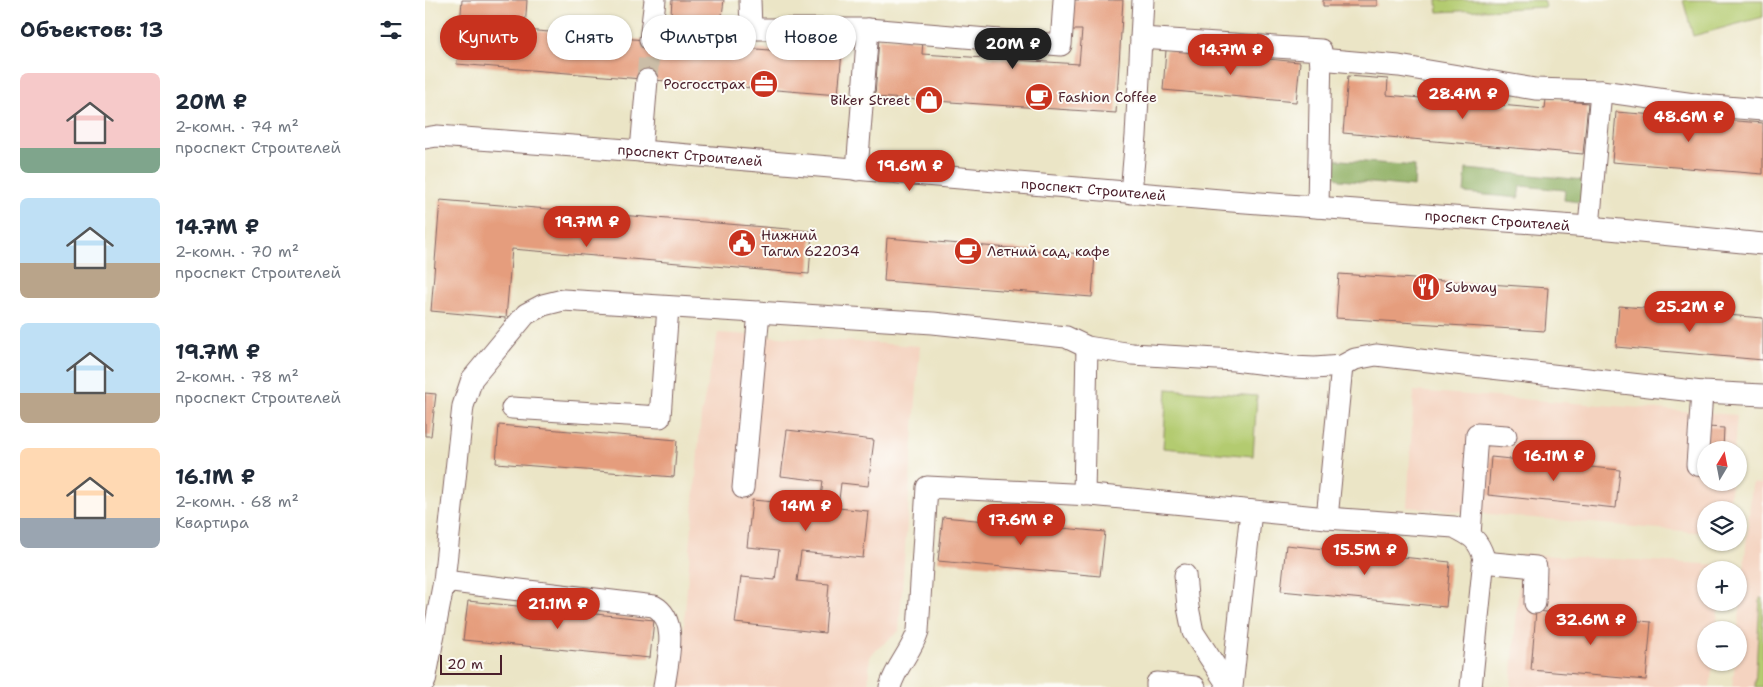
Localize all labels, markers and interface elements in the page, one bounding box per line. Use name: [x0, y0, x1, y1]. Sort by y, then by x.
chip: Купить: [440, 15, 537, 60]
chip: Снять: [547, 15, 632, 60]
chip: Фильтры: [642, 15, 756, 60]
chip: Новое: [766, 15, 856, 60]
text: Объектов: 13: [20, 16, 163, 44]
icon: filters: [377, 16, 405, 44]
pin: 20M ₽: [978, 28, 1048, 70]
text: 20M ₽: [985, 33, 1041, 54]
pin: 14.7M ₽: [1185, 34, 1277, 76]
text: 14.7M ₽: [1199, 39, 1263, 60]
office icon: Росгосстрах: [749, 69, 779, 99]
place label: Росгосстрах: [663, 75, 745, 93]
pin: 28.4M ₽: [1417, 78, 1509, 120]
cafe icon: Fashion Coffee: [1024, 82, 1054, 112]
text: 28.4M ₽: [1428, 83, 1498, 104]
shop icon: Biker Street: [914, 85, 944, 115]
text: 20M ₽: [175, 88, 247, 116]
place label: Fashion Coffee: [1058, 88, 1157, 106]
place label: Biker Street: [830, 91, 910, 109]
icon: home: [60, 93, 120, 153]
pin: 48.6M ₽: [1643, 100, 1735, 143]
text: 48.6M ₽: [1654, 106, 1724, 127]
text: 2-комн. · 74 m²: [175, 116, 299, 137]
text: проспект Строителей: [175, 137, 341, 158]
street label: проспект Строителей: [617, 140, 763, 170]
pin: 19.6M ₽: [864, 150, 956, 192]
text: 19.6M ₽: [877, 155, 943, 176]
street label: проспект Строителей: [1020, 174, 1167, 204]
pin: 19.7M ₽: [541, 206, 633, 248]
street label: проспект Строителей: [1424, 206, 1571, 235]
text: 19.7M ₽: [554, 211, 620, 232]
text: 14.7M ₽: [175, 213, 260, 241]
icon: home: [60, 218, 120, 278]
place label: Нижний Тагил 622034: [761, 226, 860, 260]
public building icon: Нижний Тагил 622034: [727, 228, 757, 258]
cafe icon: Летний сад, кафе: [953, 236, 983, 266]
text: 2-комн. · 70 m²: [175, 241, 299, 262]
place label: Летний сад, кафе: [987, 242, 1110, 260]
text: проспект Строителей: [175, 262, 341, 283]
restaurant icon: Subway: [1411, 272, 1441, 302]
place label: Subway: [1445, 278, 1497, 296]
pin: 25.2M ₽: [1644, 290, 1736, 333]
text: 25.2M ₽: [1655, 296, 1725, 317]
text: 19.7M ₽: [175, 338, 260, 366]
icon: home: [60, 343, 120, 403]
text: 2-комн. · 78 m²: [175, 366, 299, 387]
text: проспект Строителей: [175, 387, 341, 408]
pin: 16.1M ₽: [1508, 440, 1600, 482]
north arrow: [1697, 441, 1747, 491]
map controls: [1697, 441, 1747, 671]
text: 16.1M ₽: [1523, 445, 1585, 466]
text: 16.1M ₽: [175, 463, 255, 491]
icon: home: [60, 468, 120, 528]
pin: 14M ₽: [771, 490, 841, 532]
text: 2-комн. · 68 m²: [175, 491, 299, 512]
text: 14M ₽: [780, 495, 832, 516]
button: layers: [1697, 501, 1747, 551]
pin: 17.6M ₽: [975, 504, 1067, 546]
text: 17.6M ₽: [988, 509, 1054, 530]
text: Квартира: [175, 512, 249, 533]
pin: 15.5M ₽: [1319, 534, 1411, 576]
text: 15.5M ₽: [1333, 539, 1397, 560]
button: +: [1697, 561, 1747, 611]
pin: 21.1M ₽: [512, 588, 604, 630]
text: 21.1M ₽: [528, 593, 588, 614]
pin: 32.6M ₽: [1545, 604, 1637, 646]
text: 32.6M ₽: [1556, 609, 1626, 630]
button: −: [1697, 621, 1747, 671]
scale bar: [440, 652, 503, 675]
text: 20 m: [447, 655, 483, 673]

